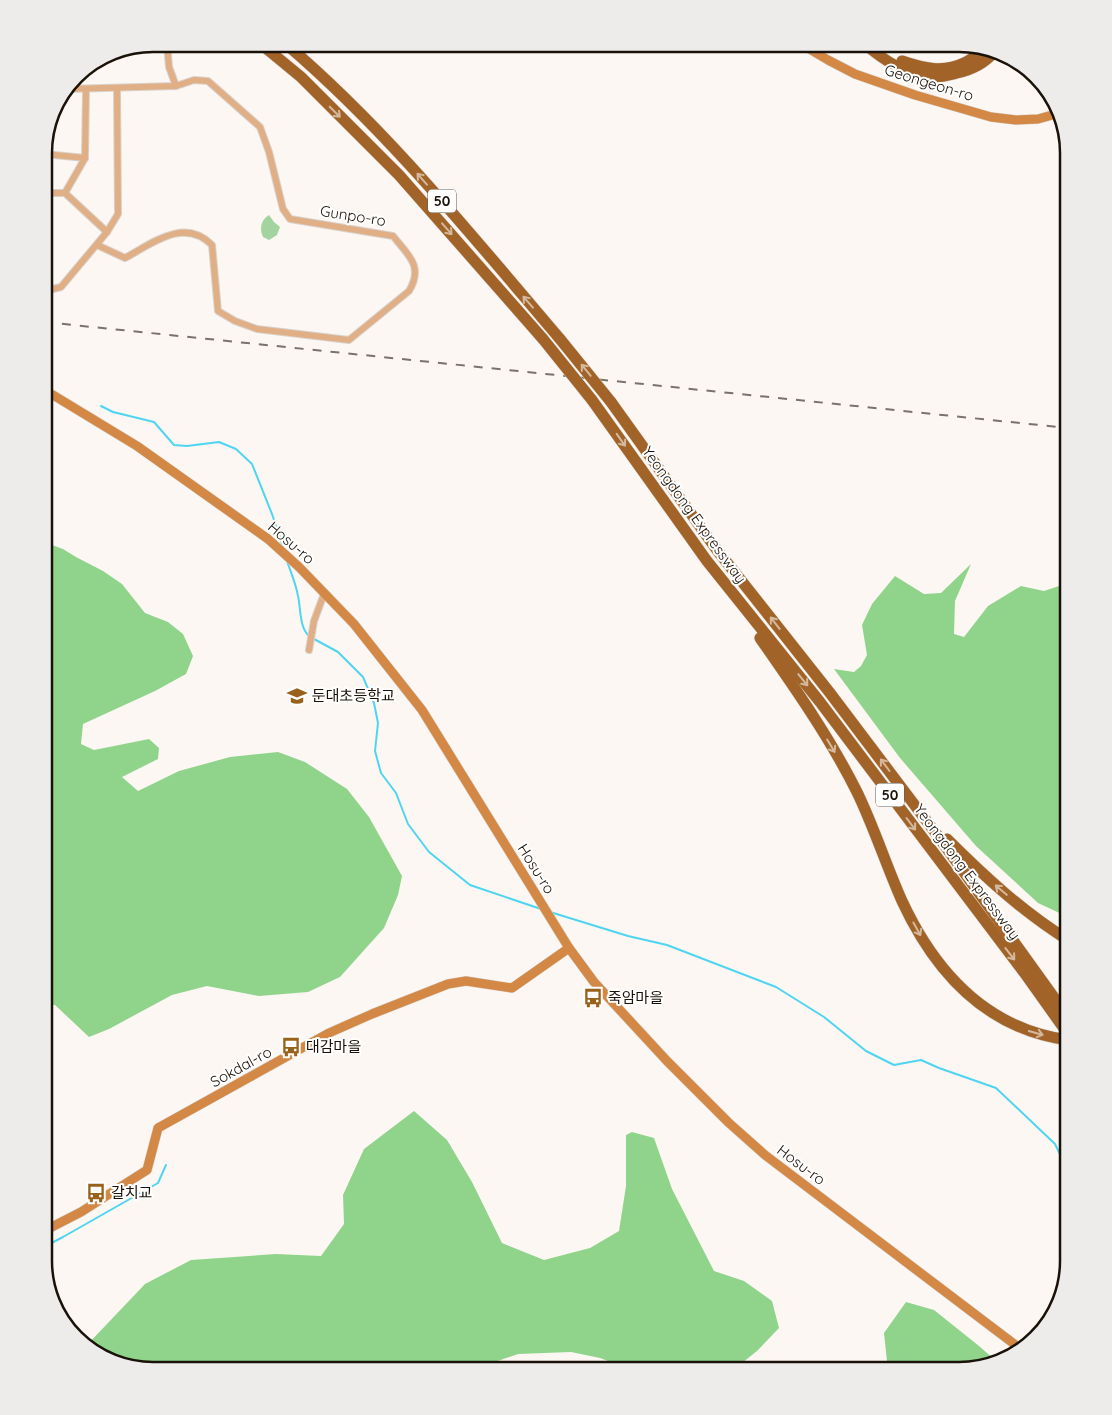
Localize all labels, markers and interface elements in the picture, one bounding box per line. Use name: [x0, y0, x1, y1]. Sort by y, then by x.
street label: Geongeon-ro: [882, 60, 976, 105]
one-way arrow: [329, 106, 342, 118]
one-way arrow: [417, 172, 428, 185]
road number: 50: [428, 190, 456, 212]
street label: Gunpo-ro: [319, 201, 387, 230]
one-way arrow: [441, 223, 453, 236]
one-way arrow: [523, 296, 534, 309]
one-way arrow: [580, 364, 591, 377]
one-way arrow: [616, 433, 626, 447]
street label: Yeongdong Expressway: [638, 442, 751, 587]
street label: Hosu-ro: [264, 517, 319, 568]
one-way arrow: [769, 617, 780, 630]
one-way arrow: [797, 674, 808, 687]
school or university icon: 둔대초등학교: [286, 685, 308, 707]
place label: 둔대초등학교: [312, 686, 395, 705]
one-way arrow: [827, 739, 837, 753]
one-way arrow: [879, 759, 890, 772]
road number: 50: [876, 784, 904, 806]
street label: Yeongdong Expressway: [910, 800, 1025, 943]
one-way arrow: [906, 817, 917, 830]
street label: Hosu-ro: [514, 840, 559, 897]
one-way arrow: [995, 885, 1008, 896]
one-way arrow: [912, 921, 922, 935]
one-way arrow: [1004, 947, 1015, 960]
bus stop icon: 죽암마을: [582, 987, 604, 1009]
place label: 죽암마을: [608, 988, 663, 1007]
one-way arrow: [1027, 1029, 1043, 1039]
bus stop icon: 대감마을: [280, 1036, 302, 1058]
place label: 대감마을: [306, 1037, 361, 1056]
street label: Sokdal-ro: [207, 1042, 275, 1091]
street label: Hosu-ro: [773, 1140, 829, 1189]
bus stop icon: 갈치교: [85, 1182, 107, 1204]
place label: 갈치교: [111, 1183, 152, 1202]

